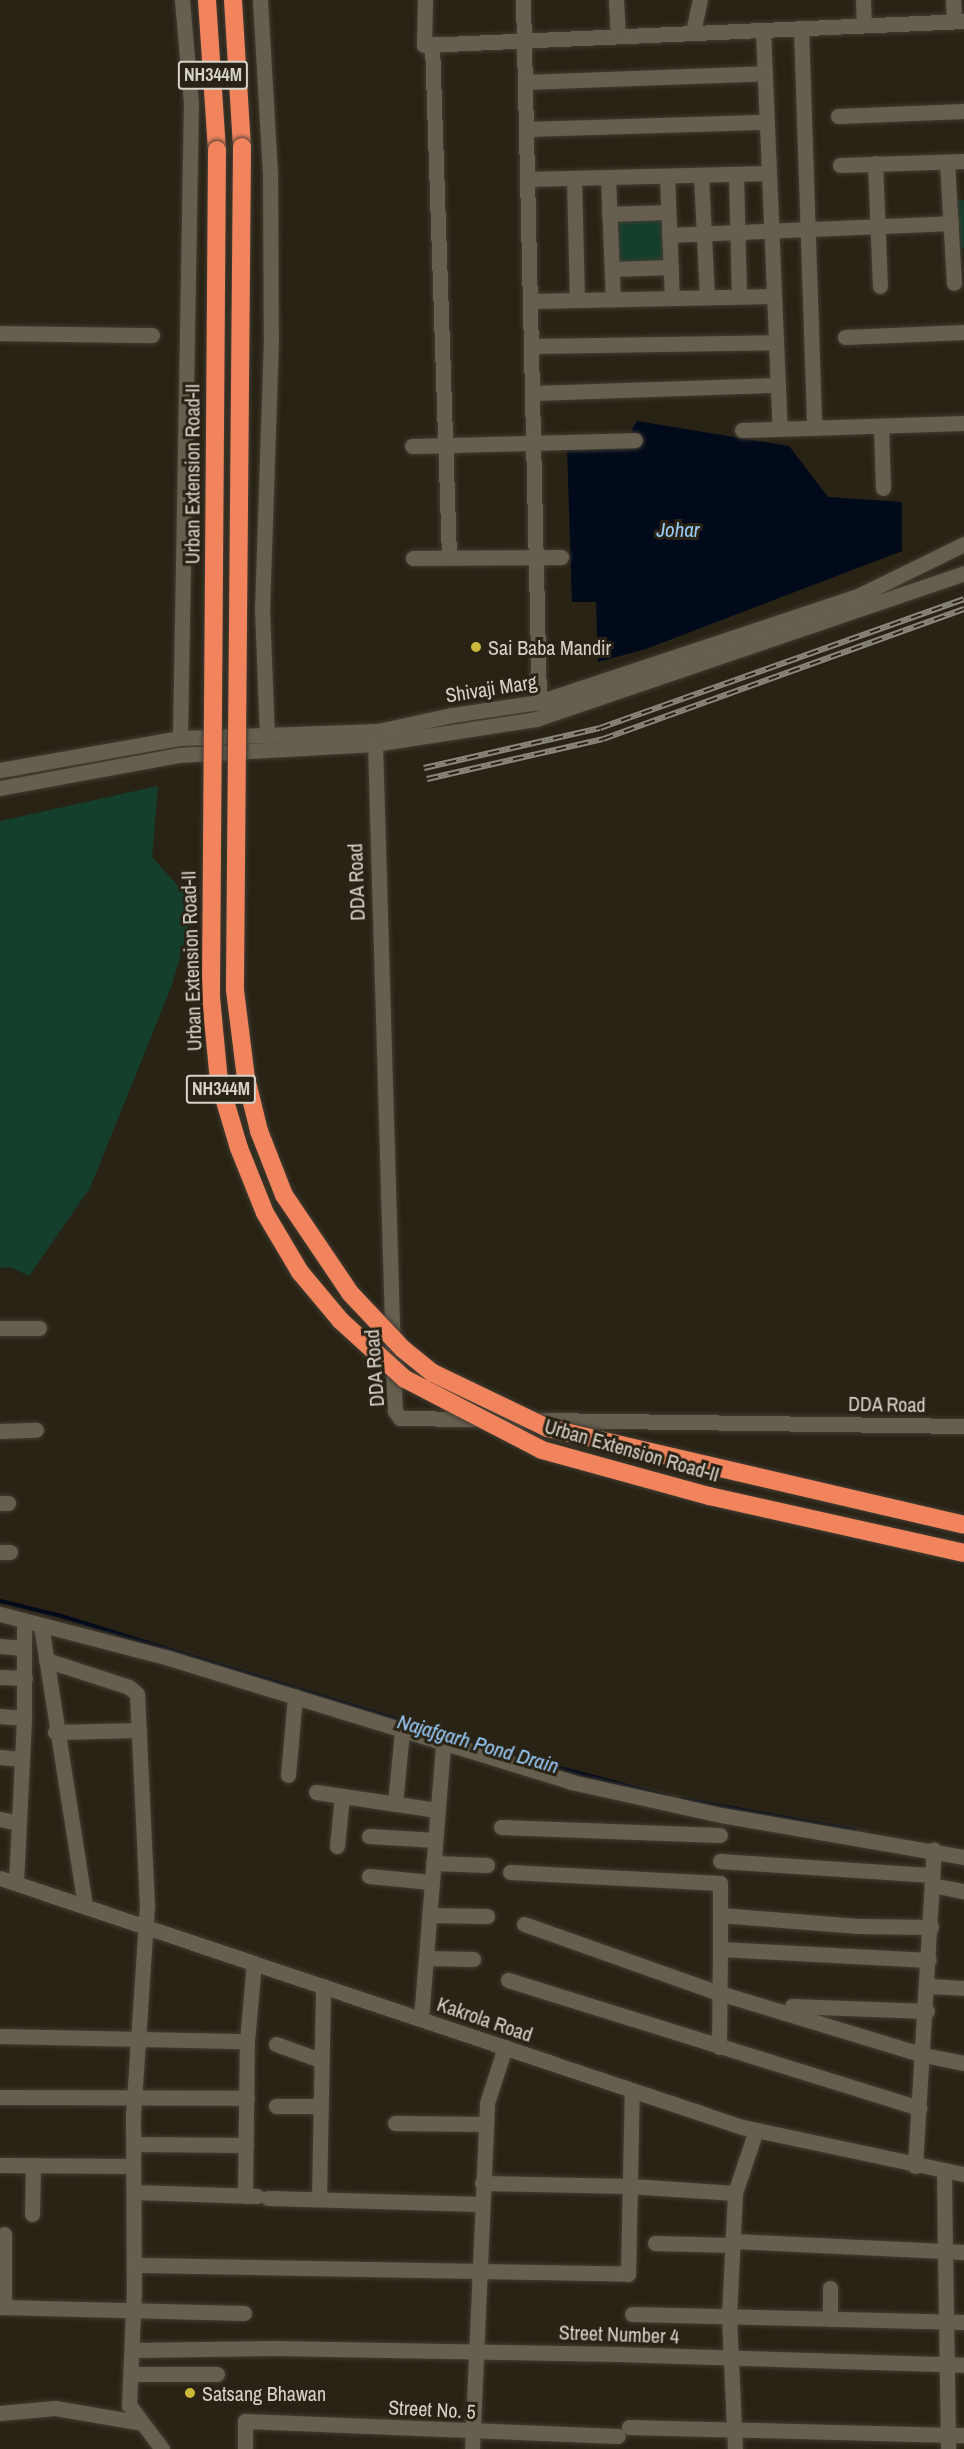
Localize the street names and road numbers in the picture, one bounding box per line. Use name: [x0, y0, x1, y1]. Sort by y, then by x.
road number: NH344M: [177, 60, 249, 90]
street label: Urban Extension Road-II: [180, 384, 204, 564]
street label: Shivaji Marg: [444, 669, 538, 707]
street label: DDA Road: [343, 842, 369, 922]
street label: Urban Extension Road-II: [176, 870, 206, 1052]
road number: NH344M: [185, 1074, 257, 1104]
street label: DDA Road: [359, 1328, 389, 1408]
street label: DDA Road: [848, 1391, 926, 1417]
street label: Urban Extension Road-II: [542, 1414, 722, 1486]
street label: Kakrola Road: [434, 1991, 536, 2047]
street label: Street Number 4: [558, 2320, 680, 2348]
street label: Street No. 5: [388, 2395, 476, 2423]

